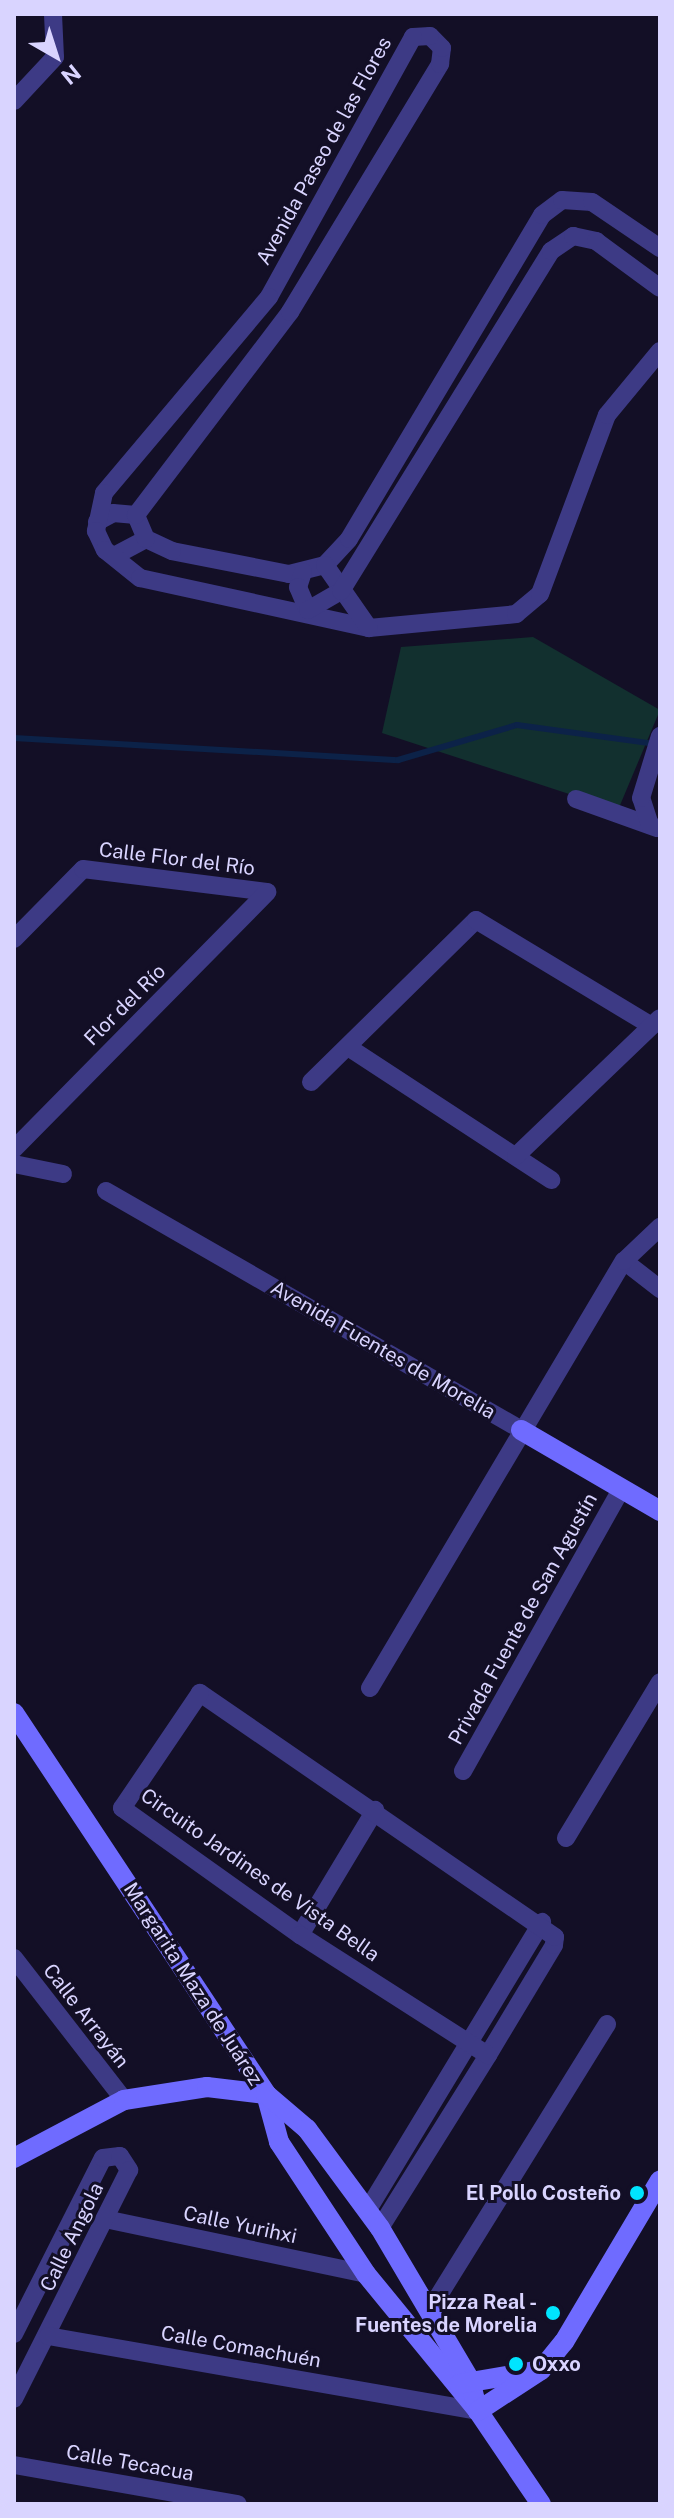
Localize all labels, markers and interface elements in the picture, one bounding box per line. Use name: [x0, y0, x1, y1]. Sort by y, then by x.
north arrow: [16, 16, 96, 96]
street label: Avenida Paseo de las Flores: [251, 33, 397, 269]
text: N: [56, 59, 86, 90]
street label: Calle Flor del Río: [97, 838, 257, 880]
street label: Flor del Río: [79, 959, 171, 1051]
street label: Avenida Fuentes de Morelia: [266, 1276, 500, 1424]
street label: Privada Fuente de San Agustín: [444, 1489, 602, 1749]
street label: Circuito Jardines de Vista Bella: [136, 1783, 384, 1967]
street label: Margarita Maza de Juárez: [118, 1878, 268, 2090]
street label: Calle Arrayán: [38, 1959, 134, 2073]
street label: Calle Angola: [35, 2179, 109, 2295]
place label: El Pollo Costeño: [466, 2181, 621, 2205]
marker: El Pollo Costeño: [628, 2184, 646, 2202]
street label: Calle Yurihxi: [181, 2201, 299, 2249]
place label: Pizza Real - Fuentes de Morelia: [355, 2290, 537, 2337]
marker: Pizza Real - Fuentes de Morelia: [544, 2304, 562, 2322]
street label: Calle Comachuén: [159, 2321, 323, 2373]
place label: Oxxo: [532, 2352, 581, 2376]
marker: Oxxo: [507, 2355, 525, 2373]
street label: Calle Tecacua: [64, 2440, 196, 2486]

